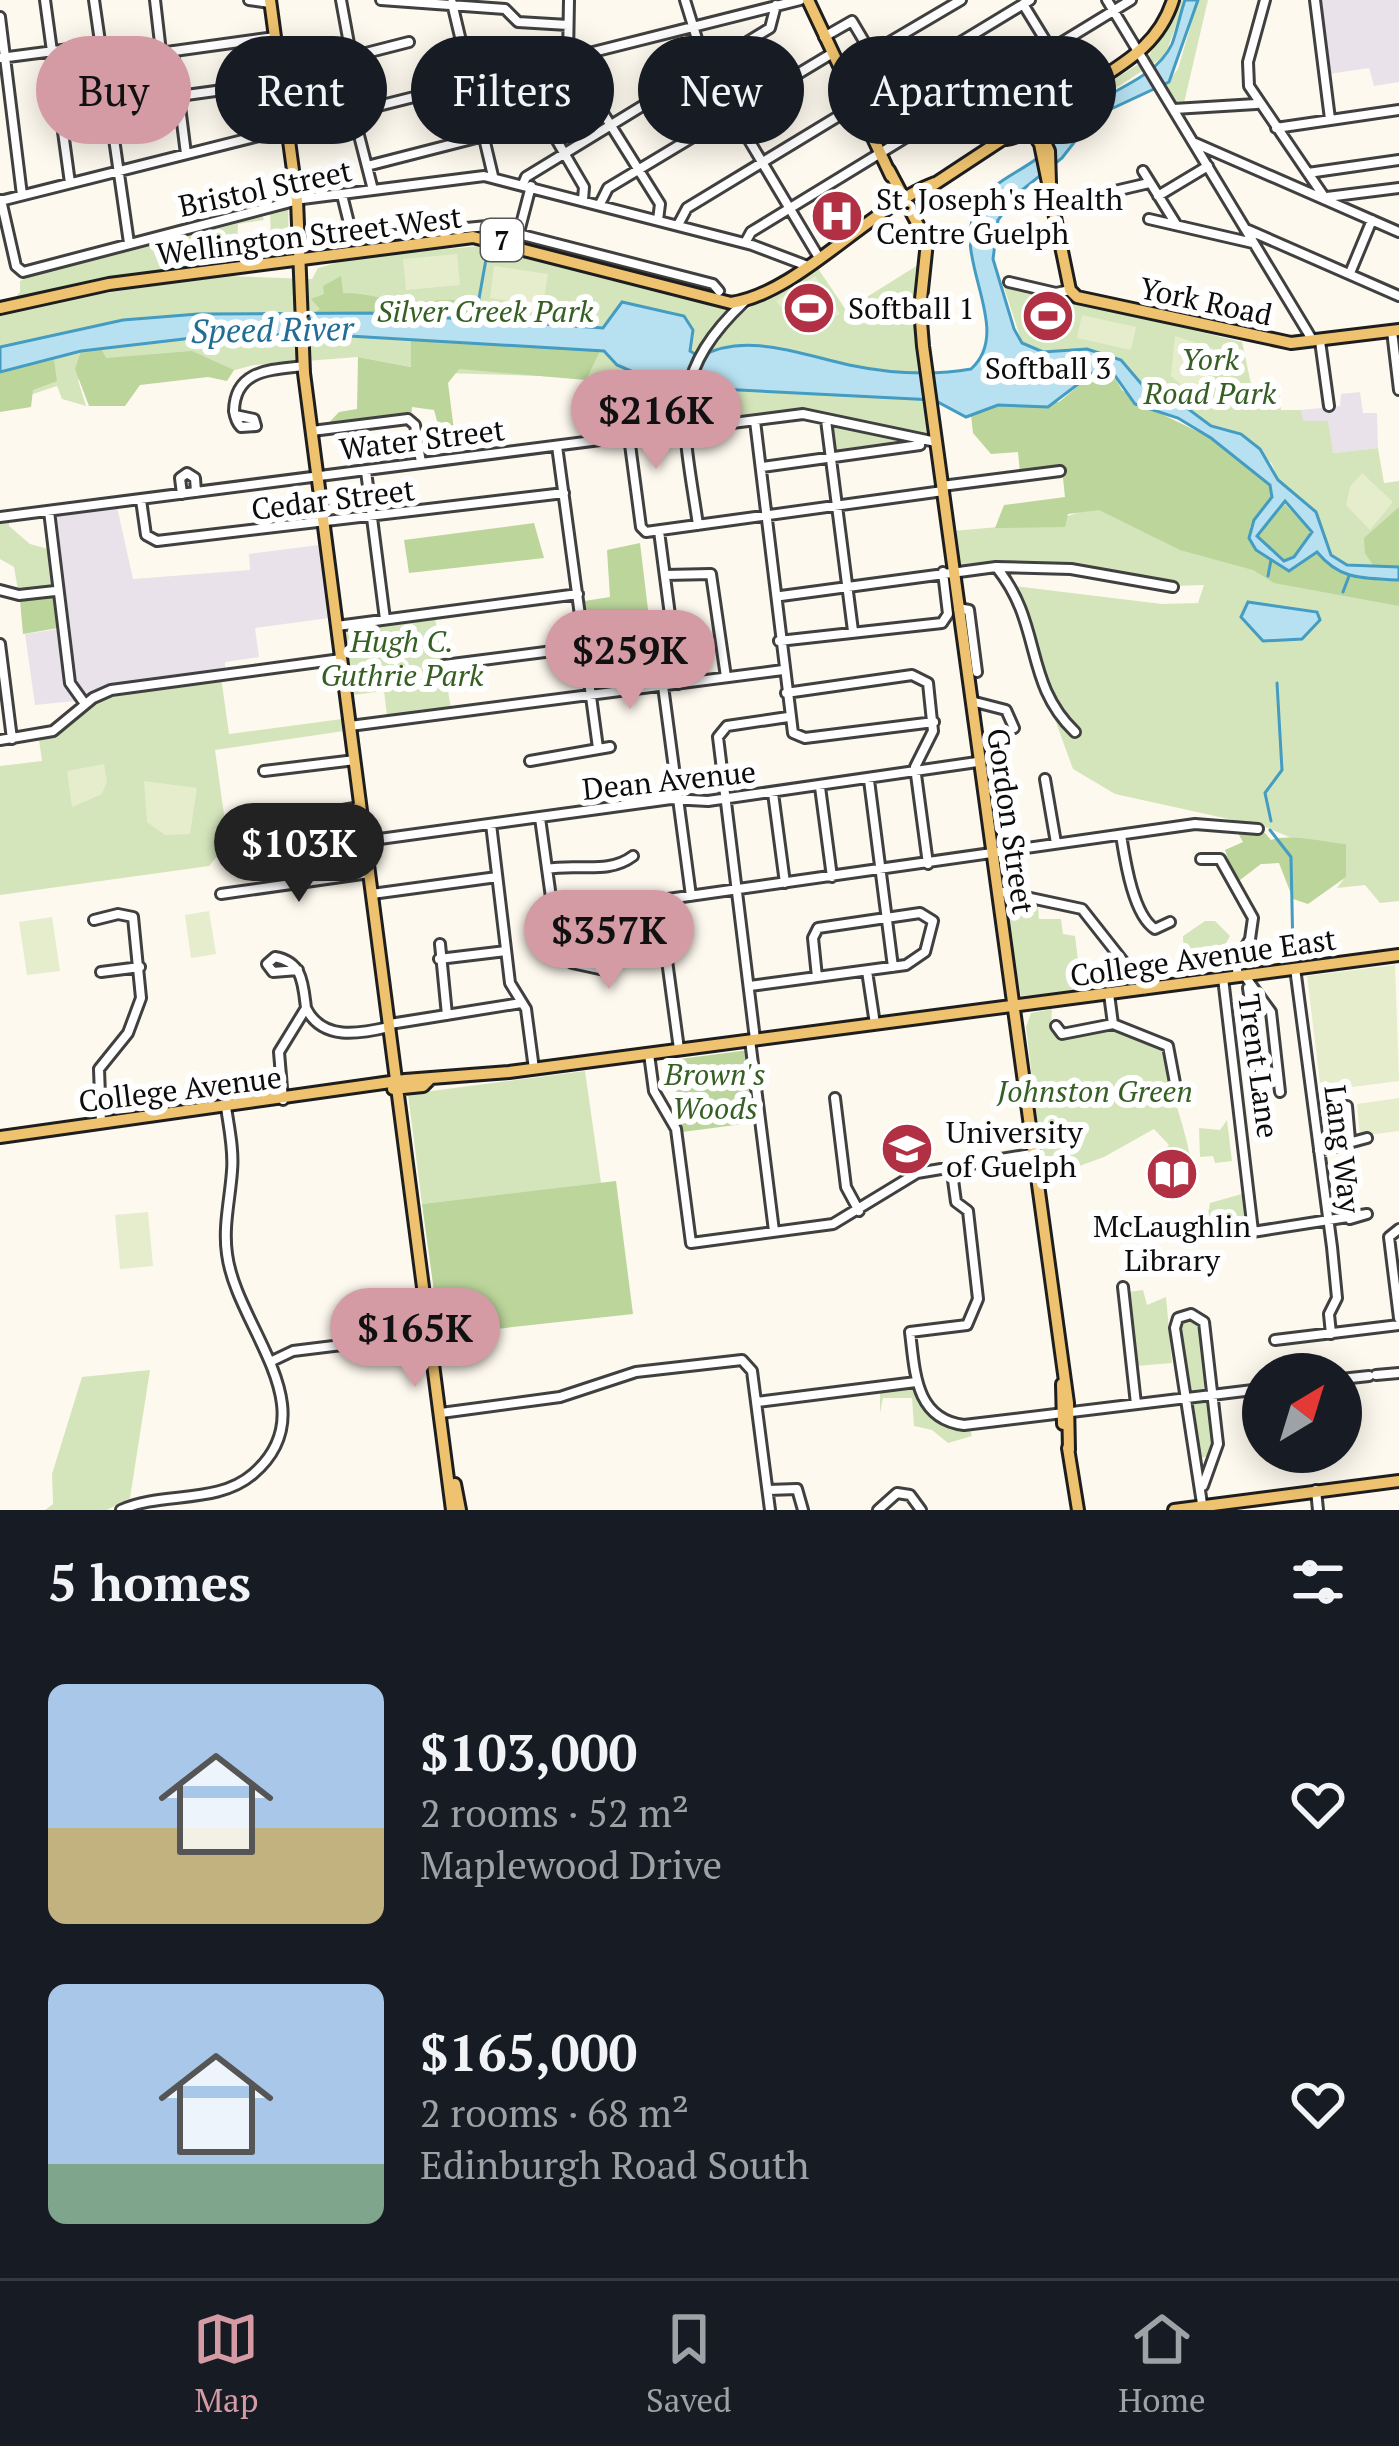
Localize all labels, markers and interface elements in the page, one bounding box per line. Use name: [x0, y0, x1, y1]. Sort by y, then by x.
chip: Buy: [36, 36, 191, 144]
chip: Rent: [215, 36, 387, 144]
chip: Filters: [411, 36, 614, 144]
chip: New: [638, 36, 804, 144]
chip: Apartment: [828, 36, 1116, 144]
street label: Bristol Street: [175, 150, 355, 226]
place label: St. Joseph's Health Centre Guelph: [876, 179, 1123, 253]
hospital icon: St. Joseph's Health Centre Guelph: [809, 188, 865, 244]
street label: Wellington Street West: [154, 196, 464, 274]
road number: 7: [481, 219, 523, 261]
street label: York Road: [1136, 267, 1276, 335]
sports icon: Softball 1: [781, 280, 837, 336]
place label: Softball 1: [848, 288, 975, 328]
sports icon: Softball 3: [1020, 288, 1076, 344]
park label: Silver Creek Park: [377, 291, 594, 331]
water label: Speed River: [190, 306, 355, 352]
park label: York Road Park: [1143, 339, 1277, 413]
place label: Softball 3: [985, 348, 1111, 388]
pin: $216K: [572, 370, 740, 472]
text: $216K: [598, 383, 714, 435]
street label: Water Street: [337, 409, 507, 469]
street label: Cedar Street: [249, 469, 417, 529]
pin: $259K: [546, 610, 714, 712]
park label: Hugh C. Guthrie Park: [320, 621, 484, 695]
text: $259K: [572, 623, 688, 675]
street label: Gordon Street: [978, 726, 1044, 916]
street label: Dean Avenue: [580, 751, 758, 809]
pin: $103K: [215, 803, 383, 905]
text: $103K: [241, 816, 357, 868]
pin: $357K: [525, 890, 693, 992]
text: $357K: [551, 903, 667, 955]
street label: College Avenue East: [1067, 919, 1339, 995]
street label: Trent Lane: [1229, 991, 1289, 1141]
park label: Brown's Woods: [663, 1054, 766, 1128]
street label: College Avenue: [76, 1057, 284, 1121]
park label: Johnston Green: [996, 1071, 1193, 1111]
street label: Lang Way: [1315, 1083, 1371, 1216]
place label: University of Guelph: [946, 1112, 1083, 1186]
school or university icon: University of Guelph: [879, 1121, 935, 1177]
library icon: McLaughlin Library: [1144, 1146, 1200, 1202]
place label: McLaughlin Library: [1093, 1206, 1251, 1280]
pin: $165K: [331, 1288, 499, 1390]
text: $165K: [357, 1301, 473, 1353]
north arrow: [1242, 1353, 1362, 1473]
map controls: [1242, 1353, 1362, 1473]
text: 5 homes: [48, 1548, 251, 1616]
icon: filters: [1285, 1549, 1351, 1615]
text: $103,000: [420, 1718, 637, 1786]
icon: home: [144, 1732, 288, 1876]
icon: heart: [1285, 1771, 1351, 1837]
text: 2 rooms · 52 m²: [420, 1786, 689, 1838]
text: Maplewood Drive: [420, 1838, 722, 1890]
text: $165,000: [420, 2018, 637, 2086]
icon: home: [144, 2032, 288, 2176]
icon: heart: [1285, 2071, 1351, 2137]
text: 2 rooms · 68 m²: [420, 2086, 689, 2138]
text: Edinburgh Road South: [420, 2138, 809, 2190]
tab: Map: [193, 2306, 259, 2421]
tab: Saved: [646, 2306, 732, 2421]
tab: Home: [1118, 2306, 1206, 2421]

